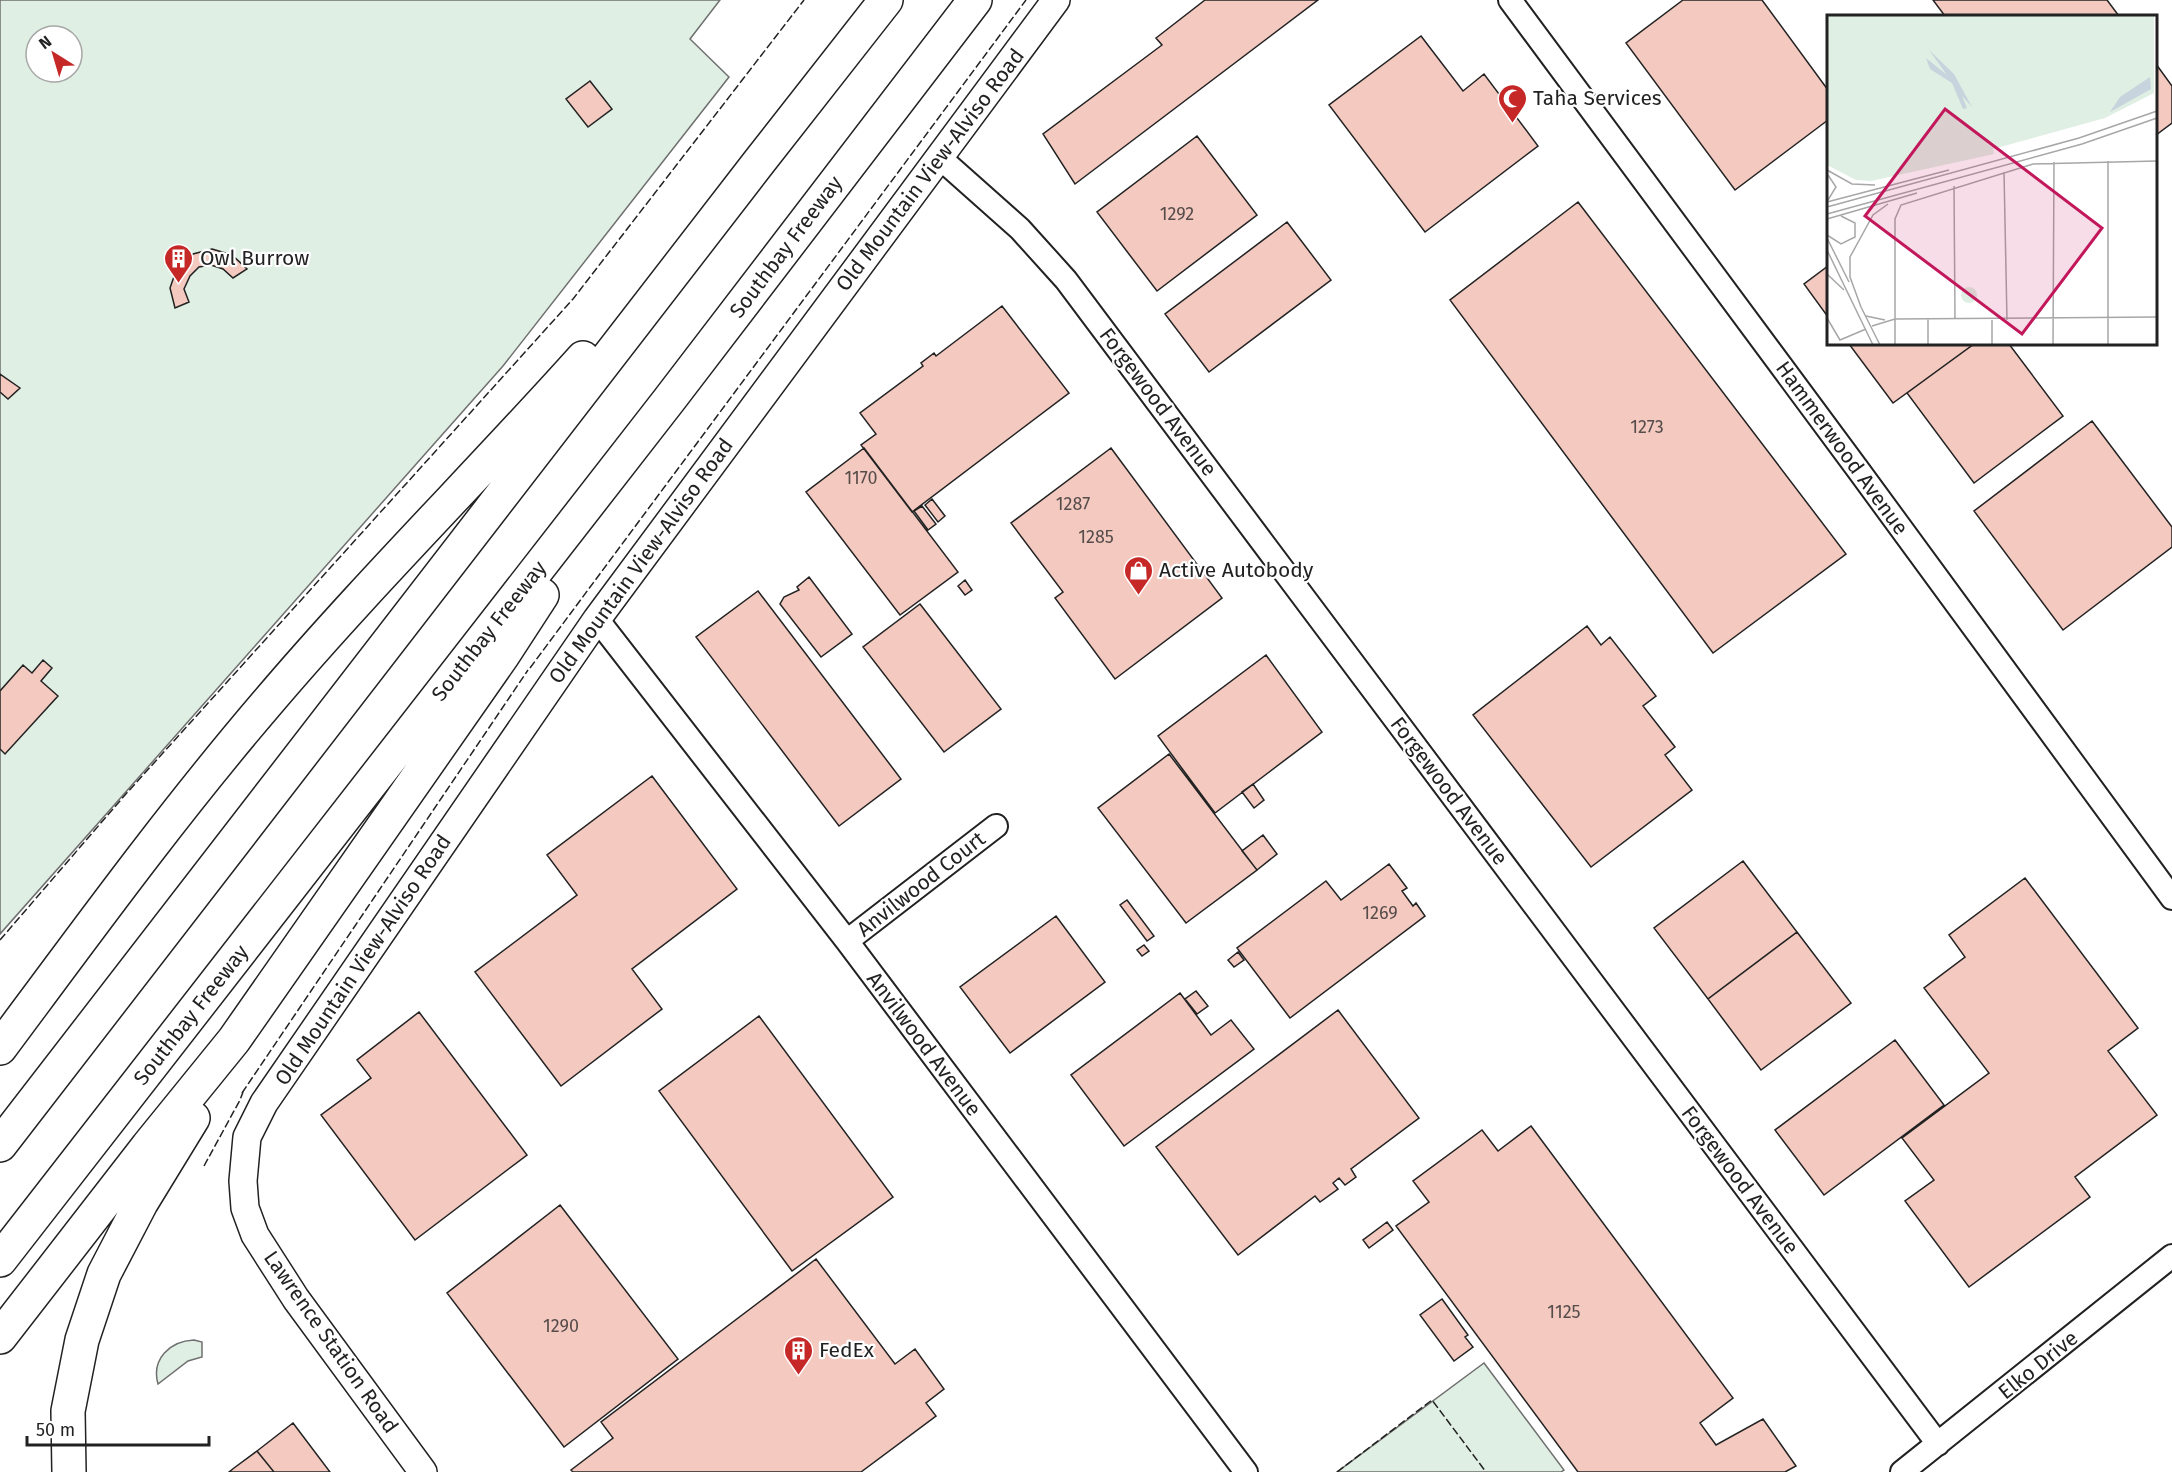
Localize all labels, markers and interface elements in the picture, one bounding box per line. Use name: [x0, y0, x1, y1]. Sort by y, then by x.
inset map: [1827, 15, 2157, 345]
north arrow: [24, 24, 84, 84]
text: N: [35, 32, 55, 53]
street label: Old Mountain View-Alviso Road: [830, 44, 1030, 296]
mosque icon: Taha Services: [1496, 82, 1528, 124]
place label: Taha Services: [1533, 85, 1662, 111]
street label: Southbay Freeway: [724, 170, 848, 323]
house number: 1292: [1160, 203, 1194, 225]
building icon: Owl Burrow: [163, 242, 195, 284]
place label: Owl Burrow: [200, 245, 309, 271]
street label: Forgewood Avenue: [1094, 323, 1222, 481]
street label: Hammerwood Avenue: [1770, 356, 1914, 540]
house number: 1273: [1630, 416, 1664, 438]
street label: Old Mountain View-Alviso Road: [543, 433, 739, 689]
house number: 1170: [844, 467, 878, 489]
house number: 1287: [1056, 493, 1090, 515]
house number: 1285: [1078, 526, 1114, 548]
shop icon: Active Autobody: [1122, 554, 1154, 596]
street label: Southbay Freeway: [426, 555, 552, 706]
place label: Active Autobody: [1159, 557, 1314, 583]
street label: Forgewood Avenue: [1385, 712, 1513, 870]
street label: Anvilwood Court: [852, 826, 991, 942]
street label: Old Mountain View-Alviso Road: [269, 830, 457, 1090]
house number: 1269: [1362, 902, 1398, 924]
street label: Southbay Freeway: [128, 939, 254, 1090]
street label: Anvilwood Avenue: [861, 967, 987, 1121]
street label: Forgewood Avenue: [1676, 1101, 1804, 1259]
street label: Lawrence Station Road: [258, 1246, 404, 1438]
house number: 1125: [1547, 1301, 1581, 1323]
house number: 1290: [543, 1315, 579, 1337]
street label: Elko Drive: [1993, 1325, 2083, 1405]
building icon: FedEx: [782, 1334, 814, 1376]
place label: FedEx: [819, 1337, 875, 1363]
scale bar: [27, 1409, 208, 1447]
text: 50 m: [36, 1419, 75, 1441]

